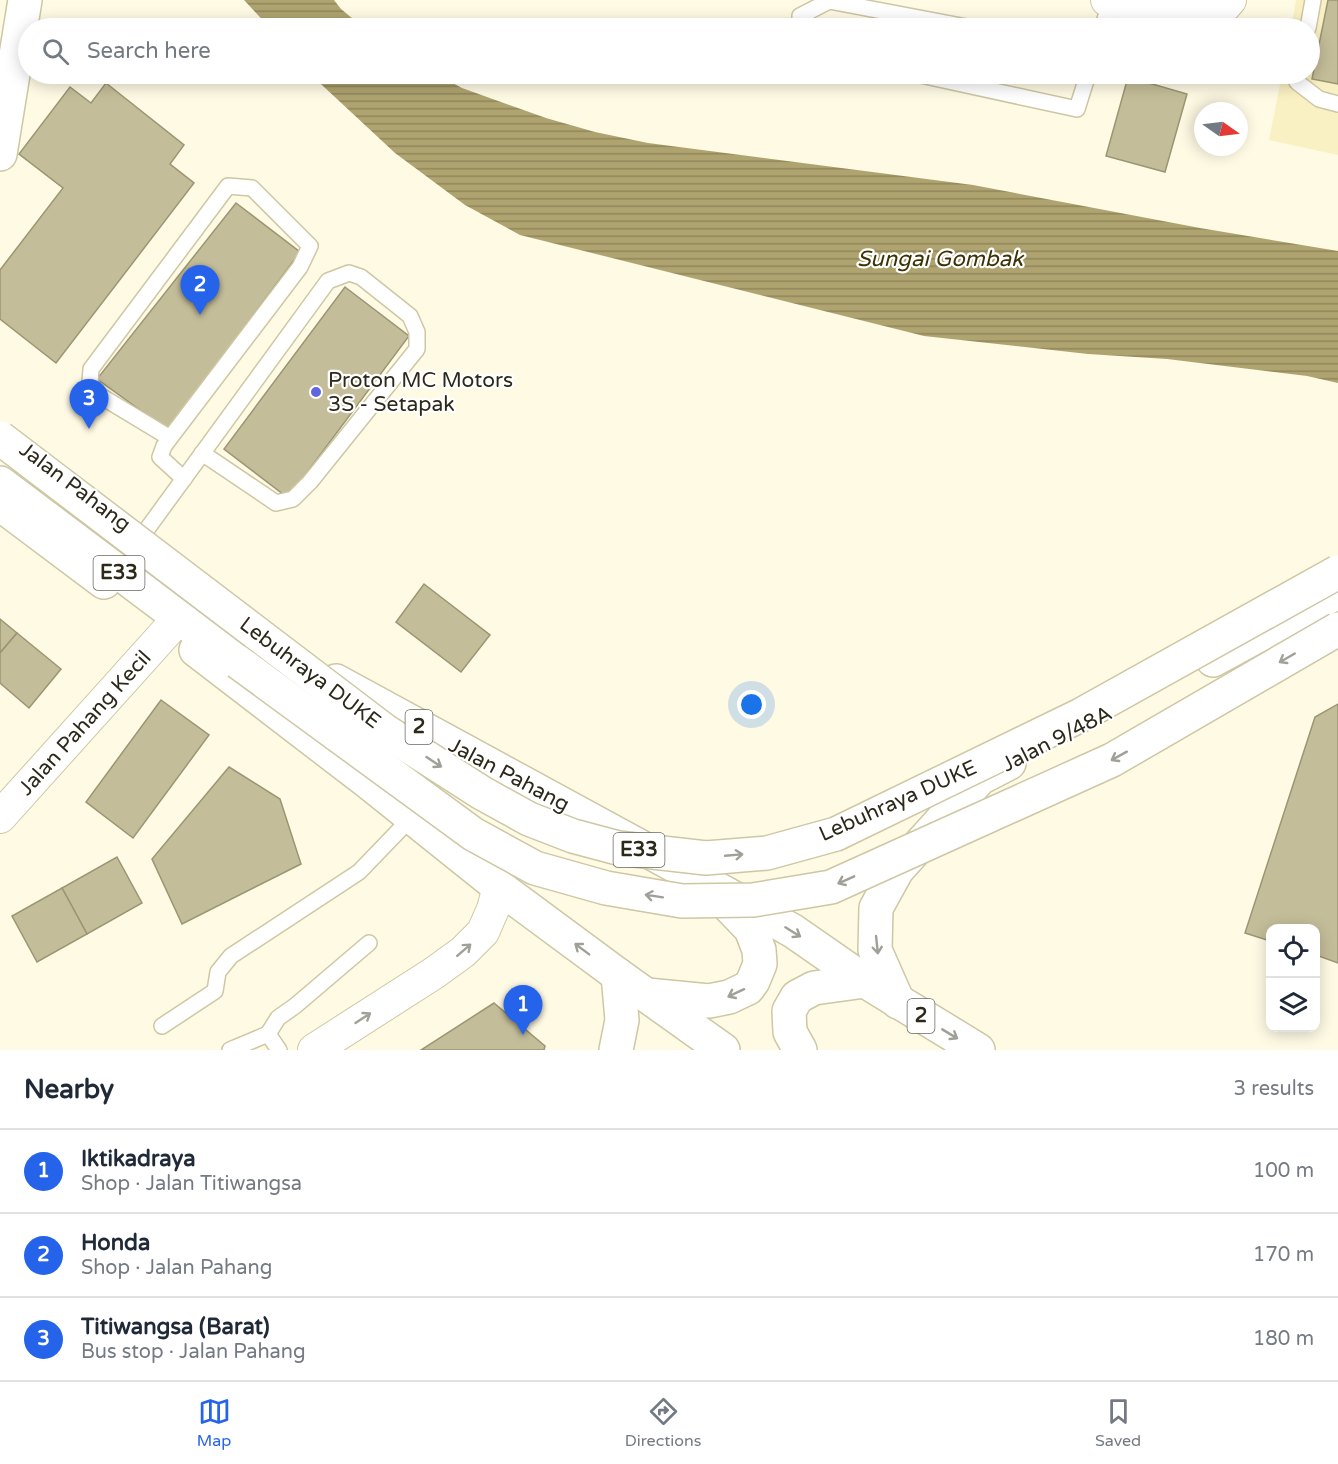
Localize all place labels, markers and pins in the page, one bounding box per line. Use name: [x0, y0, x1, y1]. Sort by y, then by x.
pin: 2: [180, 266, 220, 315]
place label: Proton MC Motors 3S - Setapak: [328, 368, 513, 417]
pin: 3: [70, 380, 109, 429]
marker: Proton MC Motors 3S - Setapak: [309, 385, 323, 399]
pin: 1: [504, 986, 542, 1035]

